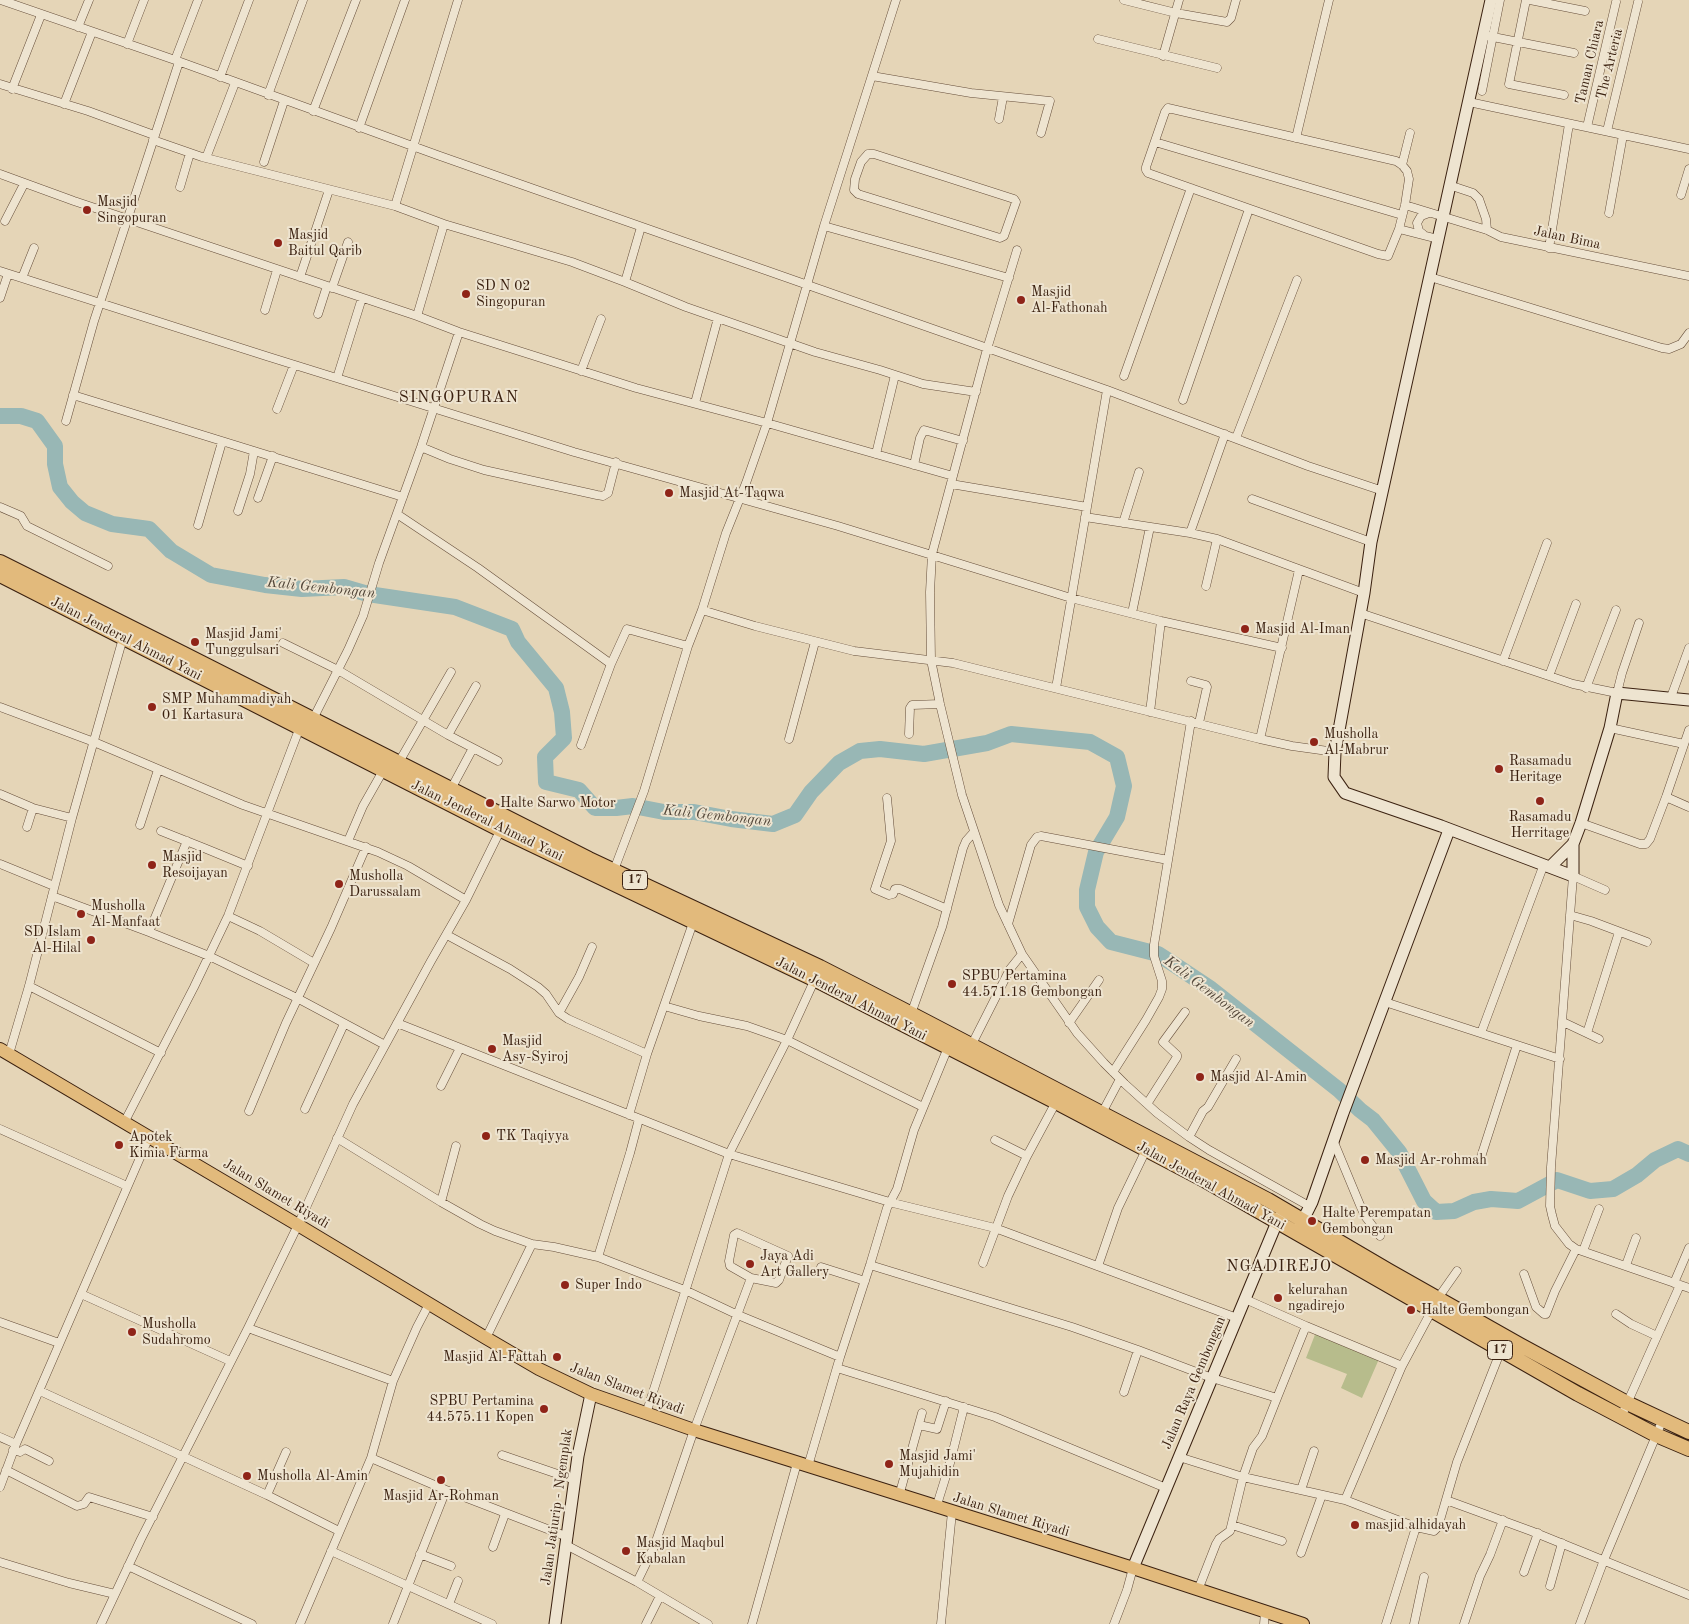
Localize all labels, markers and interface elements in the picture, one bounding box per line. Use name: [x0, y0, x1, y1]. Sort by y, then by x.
street label: Taman Chiara: [1572, 18, 1608, 106]
street label: The Arteria: [1593, 27, 1627, 101]
place label: Masjid Singopuran: [97, 194, 166, 226]
marker: Masjid Singopuran: [81, 204, 93, 216]
street label: Jalan Bima: [1532, 223, 1602, 253]
place label: Masjid Baitul Qarib: [288, 227, 362, 260]
marker: Masjid Baitul Qarib: [272, 237, 284, 249]
place label: SD N 02 Singopuran: [476, 278, 545, 310]
place label: Masjid Al-Fathonah: [1031, 284, 1108, 316]
marker: SD N 02 Singopuran: [460, 288, 472, 300]
marker: Masjid Al-Fathonah: [1015, 294, 1027, 306]
district label: SINGOPURAN: [398, 388, 520, 408]
place label: Masjid At-Taqwa: [679, 485, 785, 501]
marker: Masjid At-Taqwa: [663, 487, 675, 499]
water label: Kali Gembongan: [266, 573, 376, 603]
street label: Jalan Jenderal Ahmad Yani: [48, 594, 204, 684]
place label: Masjid Al-Iman: [1255, 621, 1350, 637]
marker: Masjid Al-Iman: [1239, 623, 1251, 635]
place label: Masjid Jami' Tunggulsari: [205, 626, 282, 658]
marker: Masjid Jami' Tunggulsari: [189, 636, 201, 648]
place label: SMP Muhammadiyah 01 Kartasura: [162, 691, 291, 724]
marker: SMP Muhammadiyah 01 Kartasura: [146, 701, 158, 713]
place label: Musholla Al-Mabrur: [1324, 726, 1388, 759]
marker: Musholla Al-Mabrur: [1308, 736, 1320, 748]
place label: Rasamadu Heritage: [1509, 753, 1572, 786]
marker: Rasamadu Heritage: [1493, 763, 1505, 775]
street label: Jalan Jenderal Ahmad Yani: [408, 777, 566, 865]
place label: Halte Sarwo Motor: [500, 795, 616, 811]
marker: Rasamadu Herritage: [1534, 795, 1546, 807]
marker: Halte Sarwo Motor: [484, 797, 496, 809]
water label: Kali Gembongan: [662, 801, 772, 831]
place label: Rasamadu Herritage: [1509, 809, 1571, 842]
place label: Masjid Resoijayan: [162, 849, 228, 882]
marker: Masjid Resoijayan: [146, 859, 158, 871]
place label: Musholla Darussalam: [349, 868, 421, 900]
road number: 17: [622, 870, 648, 890]
marker: Musholla Darussalam: [333, 878, 345, 890]
place label: Musholla Al-Manfaat: [91, 898, 160, 930]
marker: Musholla Al-Manfaat: [75, 908, 87, 920]
place label: SD Islam Al-Hilal: [24, 924, 81, 956]
marker: SD Islam Al-Hilal: [85, 934, 97, 946]
water label: Kali Gembongan: [1160, 952, 1258, 1032]
street label: Jalan Jenderal Ahmad Yani: [773, 954, 929, 1044]
place label: SPBU Pertamina 44.571.18 Gembongan: [962, 968, 1102, 1000]
marker: SPBU Pertamina 44.571.18 Gembongan: [946, 978, 958, 990]
place label: Masjid Asy-Syiroj: [502, 1033, 568, 1066]
marker: Masjid Asy-Syiroj: [486, 1043, 498, 1055]
place label: Masjid Al-Amin: [1210, 1069, 1307, 1085]
marker: Masjid Al-Amin: [1194, 1071, 1206, 1083]
place label: TK Taqiyya: [496, 1128, 569, 1144]
place label: Apotek Kimia Farma: [129, 1129, 208, 1162]
marker: TK Taqiyya: [480, 1130, 492, 1142]
street label: Jalan Jenderal Ahmad Yani: [1134, 1138, 1288, 1234]
marker: Apotek Kimia Farma: [113, 1139, 125, 1151]
place label: Masjid Ar-rohmah: [1375, 1152, 1487, 1168]
marker: Masjid Ar-rohmah: [1359, 1154, 1371, 1166]
street label: Jalan Slamet Riyadi: [220, 1156, 332, 1232]
place label: Halte Perempatan Gembongan: [1322, 1205, 1431, 1238]
marker: Halte Perempatan Gembongan: [1306, 1215, 1318, 1227]
place label: Jaya Adi Art Gallery: [760, 1248, 829, 1280]
district label: NGADIREJO: [1225, 1257, 1333, 1277]
marker: Jaya Adi Art Gallery: [744, 1258, 756, 1270]
place label: Super Indo: [575, 1277, 642, 1293]
marker: Super Indo: [559, 1279, 571, 1291]
place label: kelurahan ngadirejo: [1288, 1282, 1348, 1314]
marker: kelurahan ngadirejo: [1272, 1292, 1284, 1304]
place label: Halte Gembongan: [1421, 1302, 1529, 1318]
marker: Halte Gembongan: [1405, 1304, 1417, 1316]
street label: Jalan Raya Gembongan: [1158, 1314, 1230, 1452]
place label: Musholla Sudahromo: [142, 1316, 211, 1348]
marker: Musholla Sudahromo: [126, 1326, 138, 1338]
road number: 17: [1488, 1340, 1512, 1360]
place label: Masjid Al-Fattah: [443, 1349, 547, 1365]
marker: Masjid Al-Fattah: [551, 1351, 563, 1363]
street label: Jalan Slamet Riyadi: [567, 1359, 687, 1419]
place label: SPBU Pertamina 44.575.11 Kopen: [427, 1393, 534, 1425]
marker: SPBU Pertamina 44.575.11 Kopen: [538, 1403, 550, 1415]
street label: Jalan Jatiurip - Ngemplak: [538, 1428, 576, 1586]
place label: Masjid Jami' Mujahidin: [899, 1448, 976, 1480]
marker: Masjid Jami' Mujahidin: [883, 1458, 895, 1470]
place label: Musholla Al-Amin: [257, 1468, 368, 1484]
marker: Musholla Al-Amin: [241, 1470, 253, 1482]
marker: Masjid Ar-Rohman: [435, 1474, 447, 1486]
place label: Masjid Ar-Rohman: [383, 1488, 499, 1504]
street label: Jalan Slamet Riyadi: [951, 1489, 1071, 1541]
place label: masjid alhidayah: [1365, 1517, 1466, 1533]
marker: masjid alhidayah: [1349, 1519, 1361, 1531]
place label: Masjid Maqbul Kabalan: [636, 1535, 724, 1568]
marker: Masjid Maqbul Kabalan: [620, 1545, 632, 1557]

